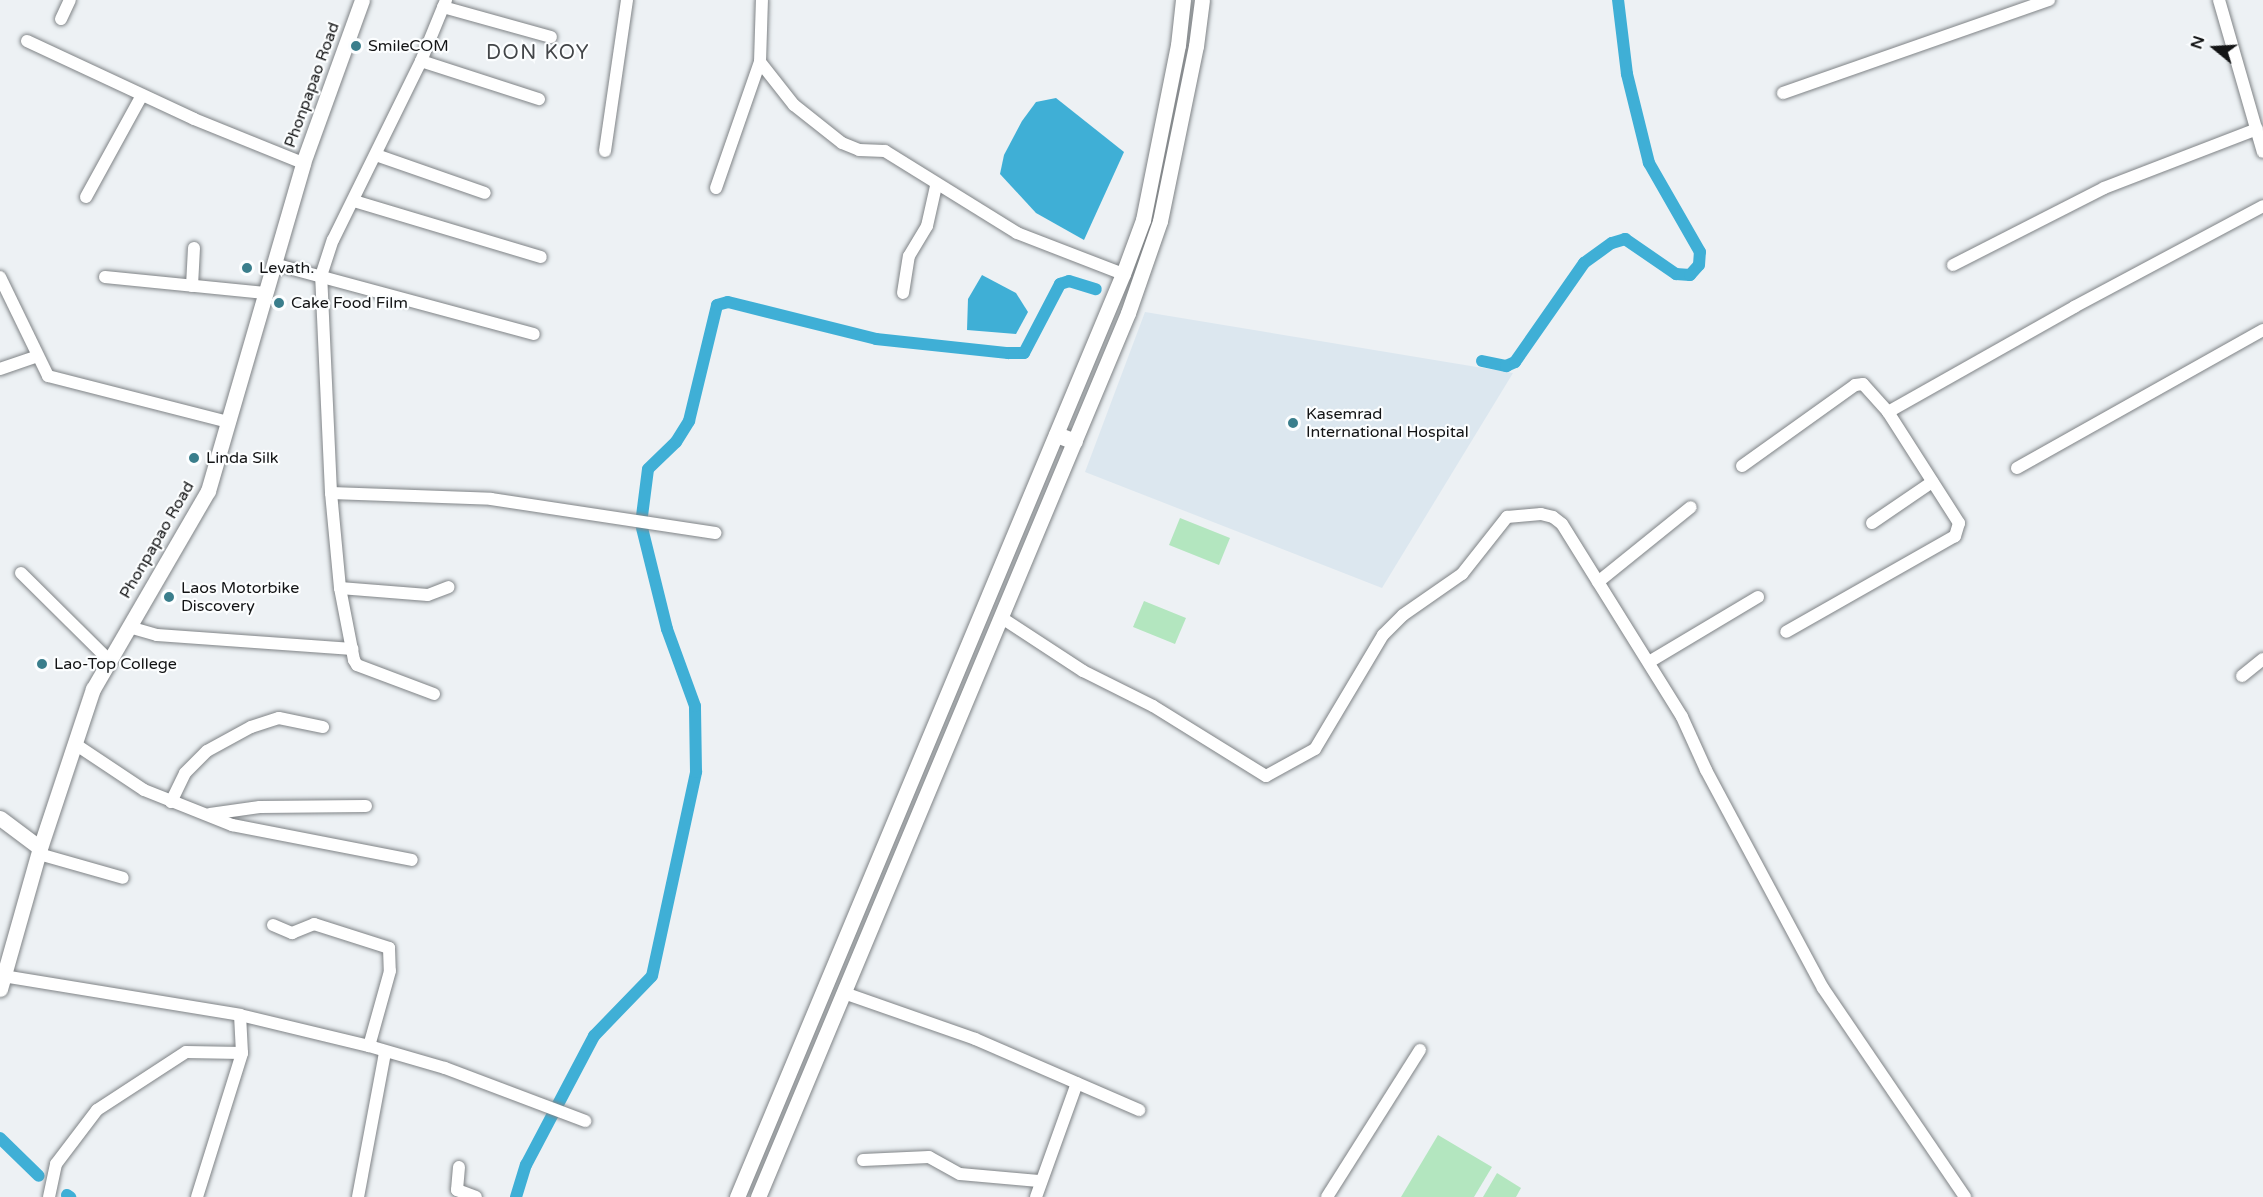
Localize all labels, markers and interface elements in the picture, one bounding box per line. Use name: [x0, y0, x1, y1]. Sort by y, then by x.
north arrow: [2185, 18, 2245, 78]
street label: Phonpapao Road: [280, 20, 344, 150]
text: N: [2186, 33, 2209, 52]
place label: SmileCOM: [368, 36, 449, 56]
marker: SmileCOM: [349, 39, 363, 53]
district label: DON KOY: [486, 41, 590, 65]
place label: Levath.: [259, 258, 314, 278]
marker: Levath.: [240, 261, 254, 275]
place label: Cake Food Film: [291, 293, 408, 313]
marker: Cake Food Film: [272, 296, 286, 310]
place label: Kasemrad International Hospital: [1306, 404, 1469, 442]
marker: Kasemrad International Hospital: [1284, 414, 1302, 432]
place label: Linda Silk: [206, 448, 279, 468]
marker: Linda Silk: [187, 451, 201, 465]
street label: Phonpapao Road: [116, 478, 198, 602]
place label: Laos Motorbike Discovery: [181, 578, 299, 616]
marker: Laos Motorbike Discovery: [162, 590, 176, 604]
place label: Lao-Top College: [54, 654, 177, 674]
marker: Lao-Top College: [35, 657, 49, 671]

